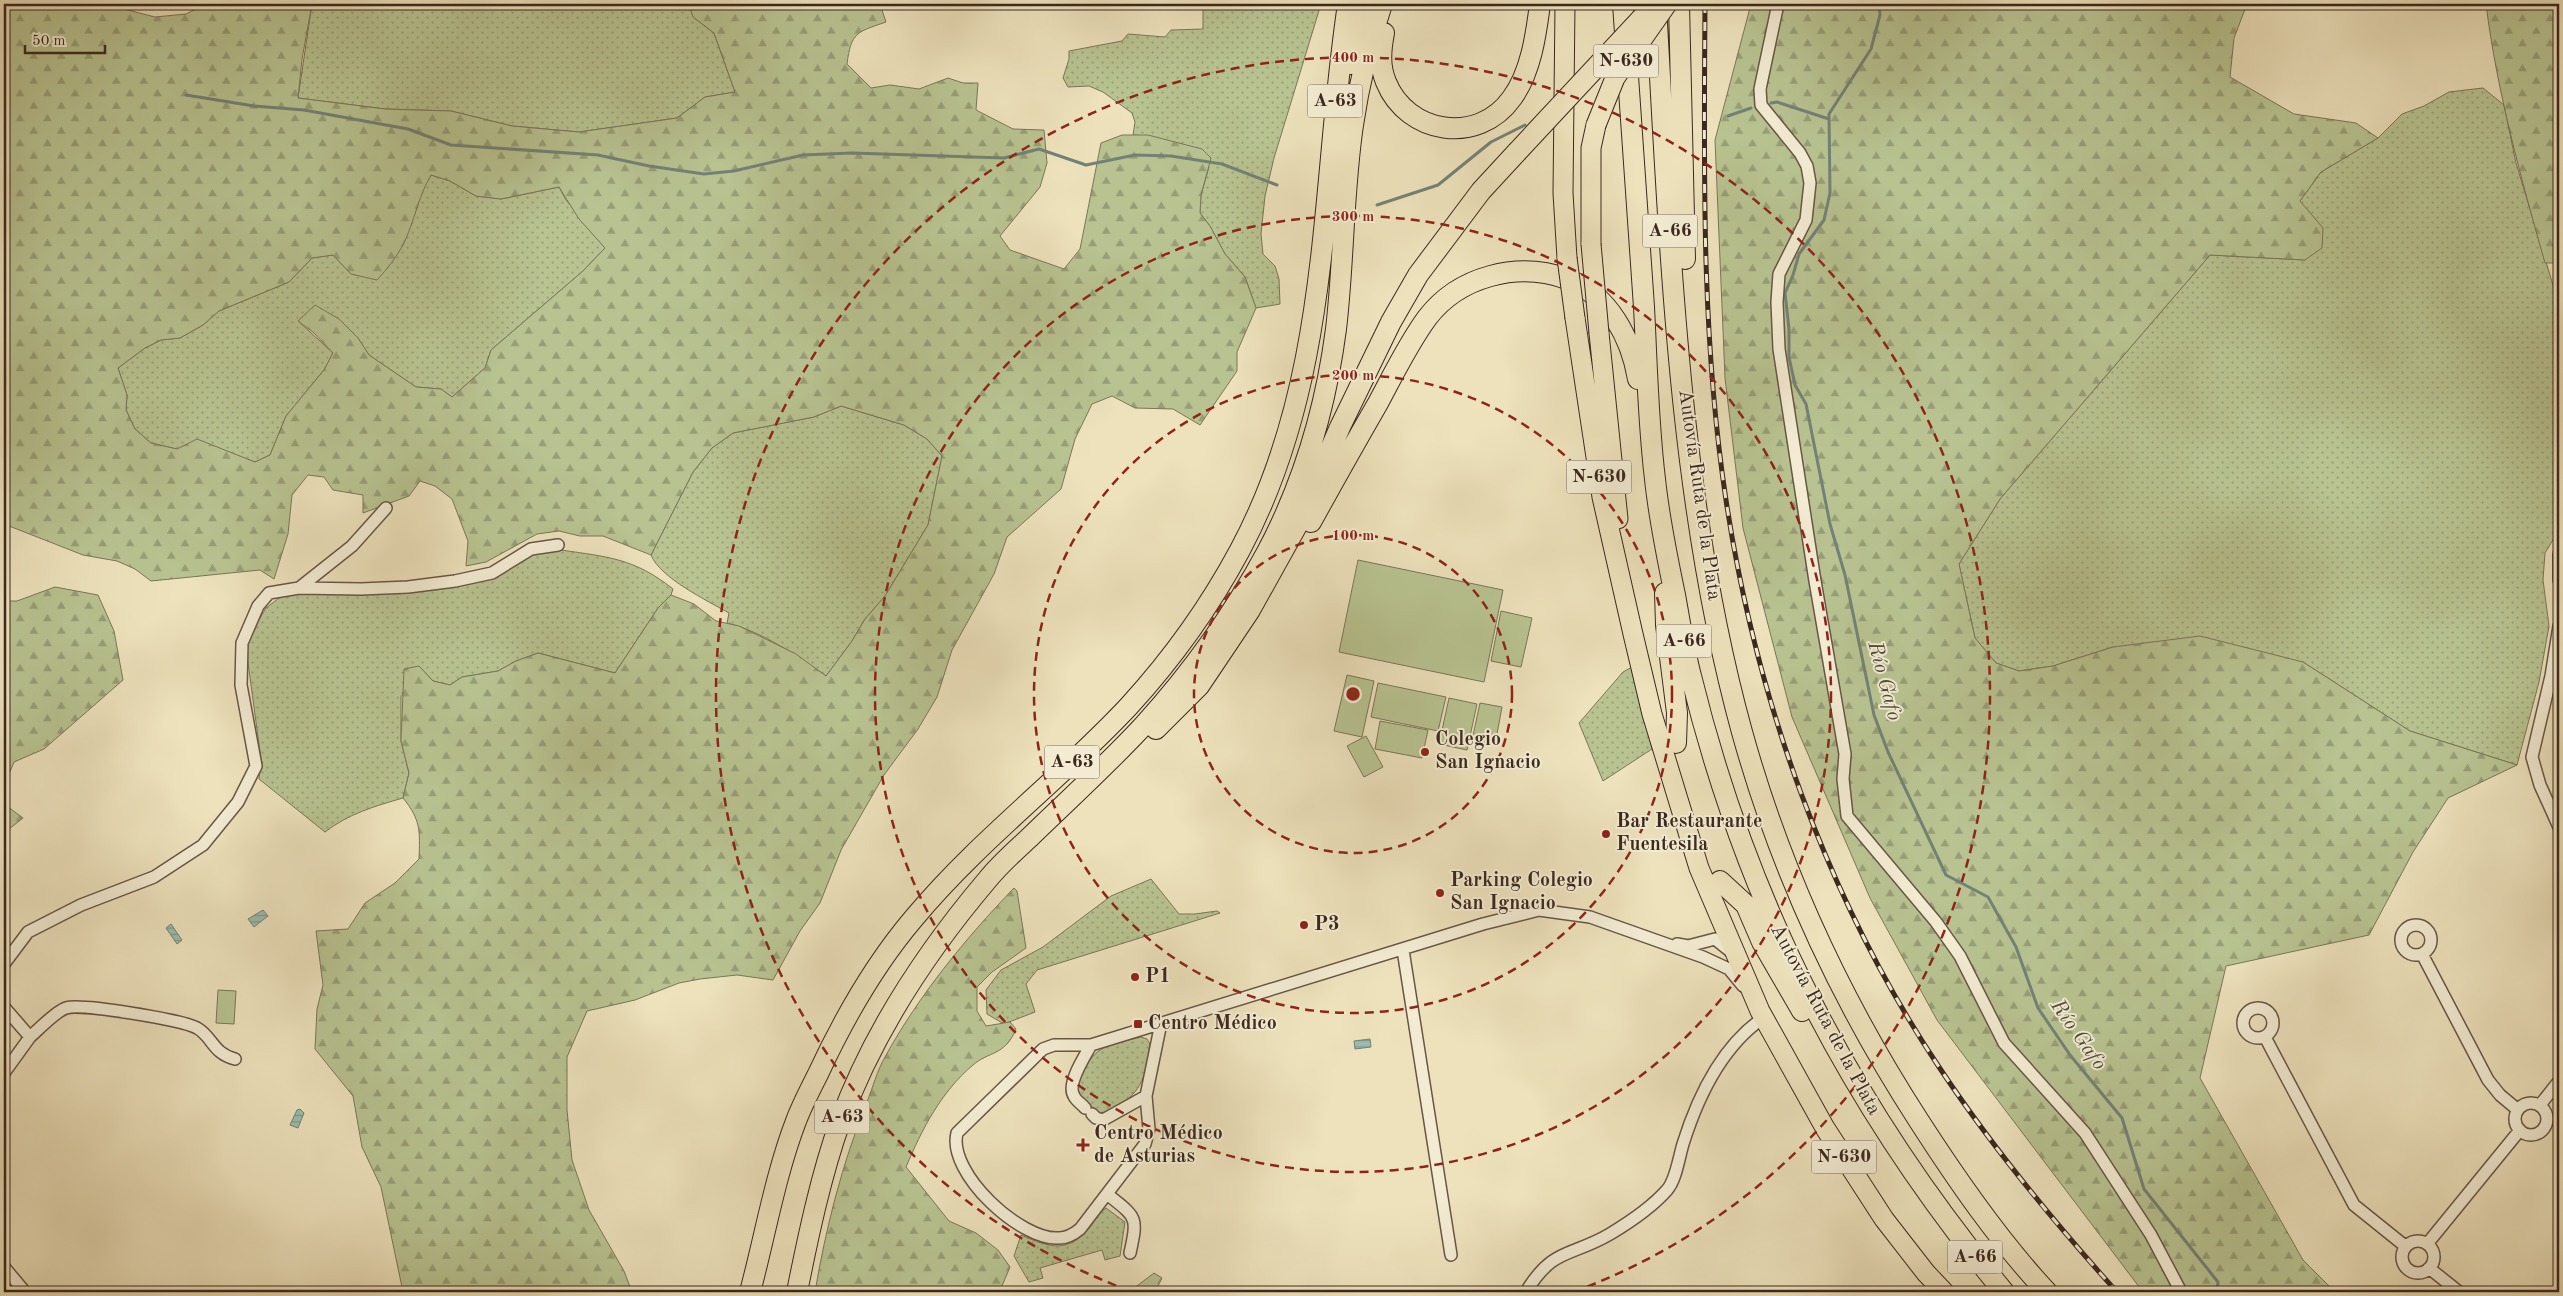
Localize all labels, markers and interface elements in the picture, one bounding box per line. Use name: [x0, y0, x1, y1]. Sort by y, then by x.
scale bar: [25, 22, 105, 54]
text: 50 m: [32, 34, 66, 49]
road number: N-630: [1594, 44, 1658, 78]
text: 400 m: [1332, 51, 1374, 66]
road number: A-63: [1308, 84, 1362, 118]
text: 300 m: [1332, 210, 1374, 225]
road number: A-66: [1642, 215, 1698, 248]
text: 200 m: [1332, 369, 1374, 384]
street label: Autovía Ruta de la Plata: [1674, 388, 1724, 602]
road number: N-630: [1566, 461, 1632, 494]
text: 100 m: [1332, 529, 1374, 544]
road number: A-66: [1656, 624, 1712, 658]
water label: Río Gafo: [1863, 638, 1905, 723]
centre of rings: [1344, 685, 1362, 703]
place label: Colegio San Ignacio: [1435, 730, 1541, 773]
road number: A-63: [1044, 746, 1100, 779]
marker: Colegio San Ignacio: [1419, 746, 1431, 758]
place label: Bar Restaurante Fuentesila: [1616, 812, 1762, 855]
marker: Bar Restaurante Fuentesila: [1600, 828, 1612, 840]
place label: Parking Colegio San Ignacio: [1450, 871, 1593, 914]
marker: Parking Colegio San Ignacio: [1434, 887, 1446, 899]
place label: P3: [1314, 915, 1340, 935]
marker: P3: [1298, 919, 1310, 931]
street label: Autovía Ruta de la Plata: [1766, 921, 1884, 1119]
place label: P1: [1145, 967, 1171, 987]
marker: P1: [1129, 971, 1141, 983]
water label: Río Gafo: [2046, 995, 2110, 1074]
place label: Centro Médico: [1148, 1014, 1277, 1034]
marker: Centro Médico: [1132, 1018, 1144, 1030]
road number: A-63: [814, 1100, 870, 1134]
place label: Centro Médico de Asturias: [1094, 1124, 1223, 1167]
marker: Centro Médico de Asturias: [1076, 1138, 1090, 1152]
road number: N-630: [1812, 1140, 1876, 1174]
road number: A-66: [1948, 1240, 2002, 1274]

